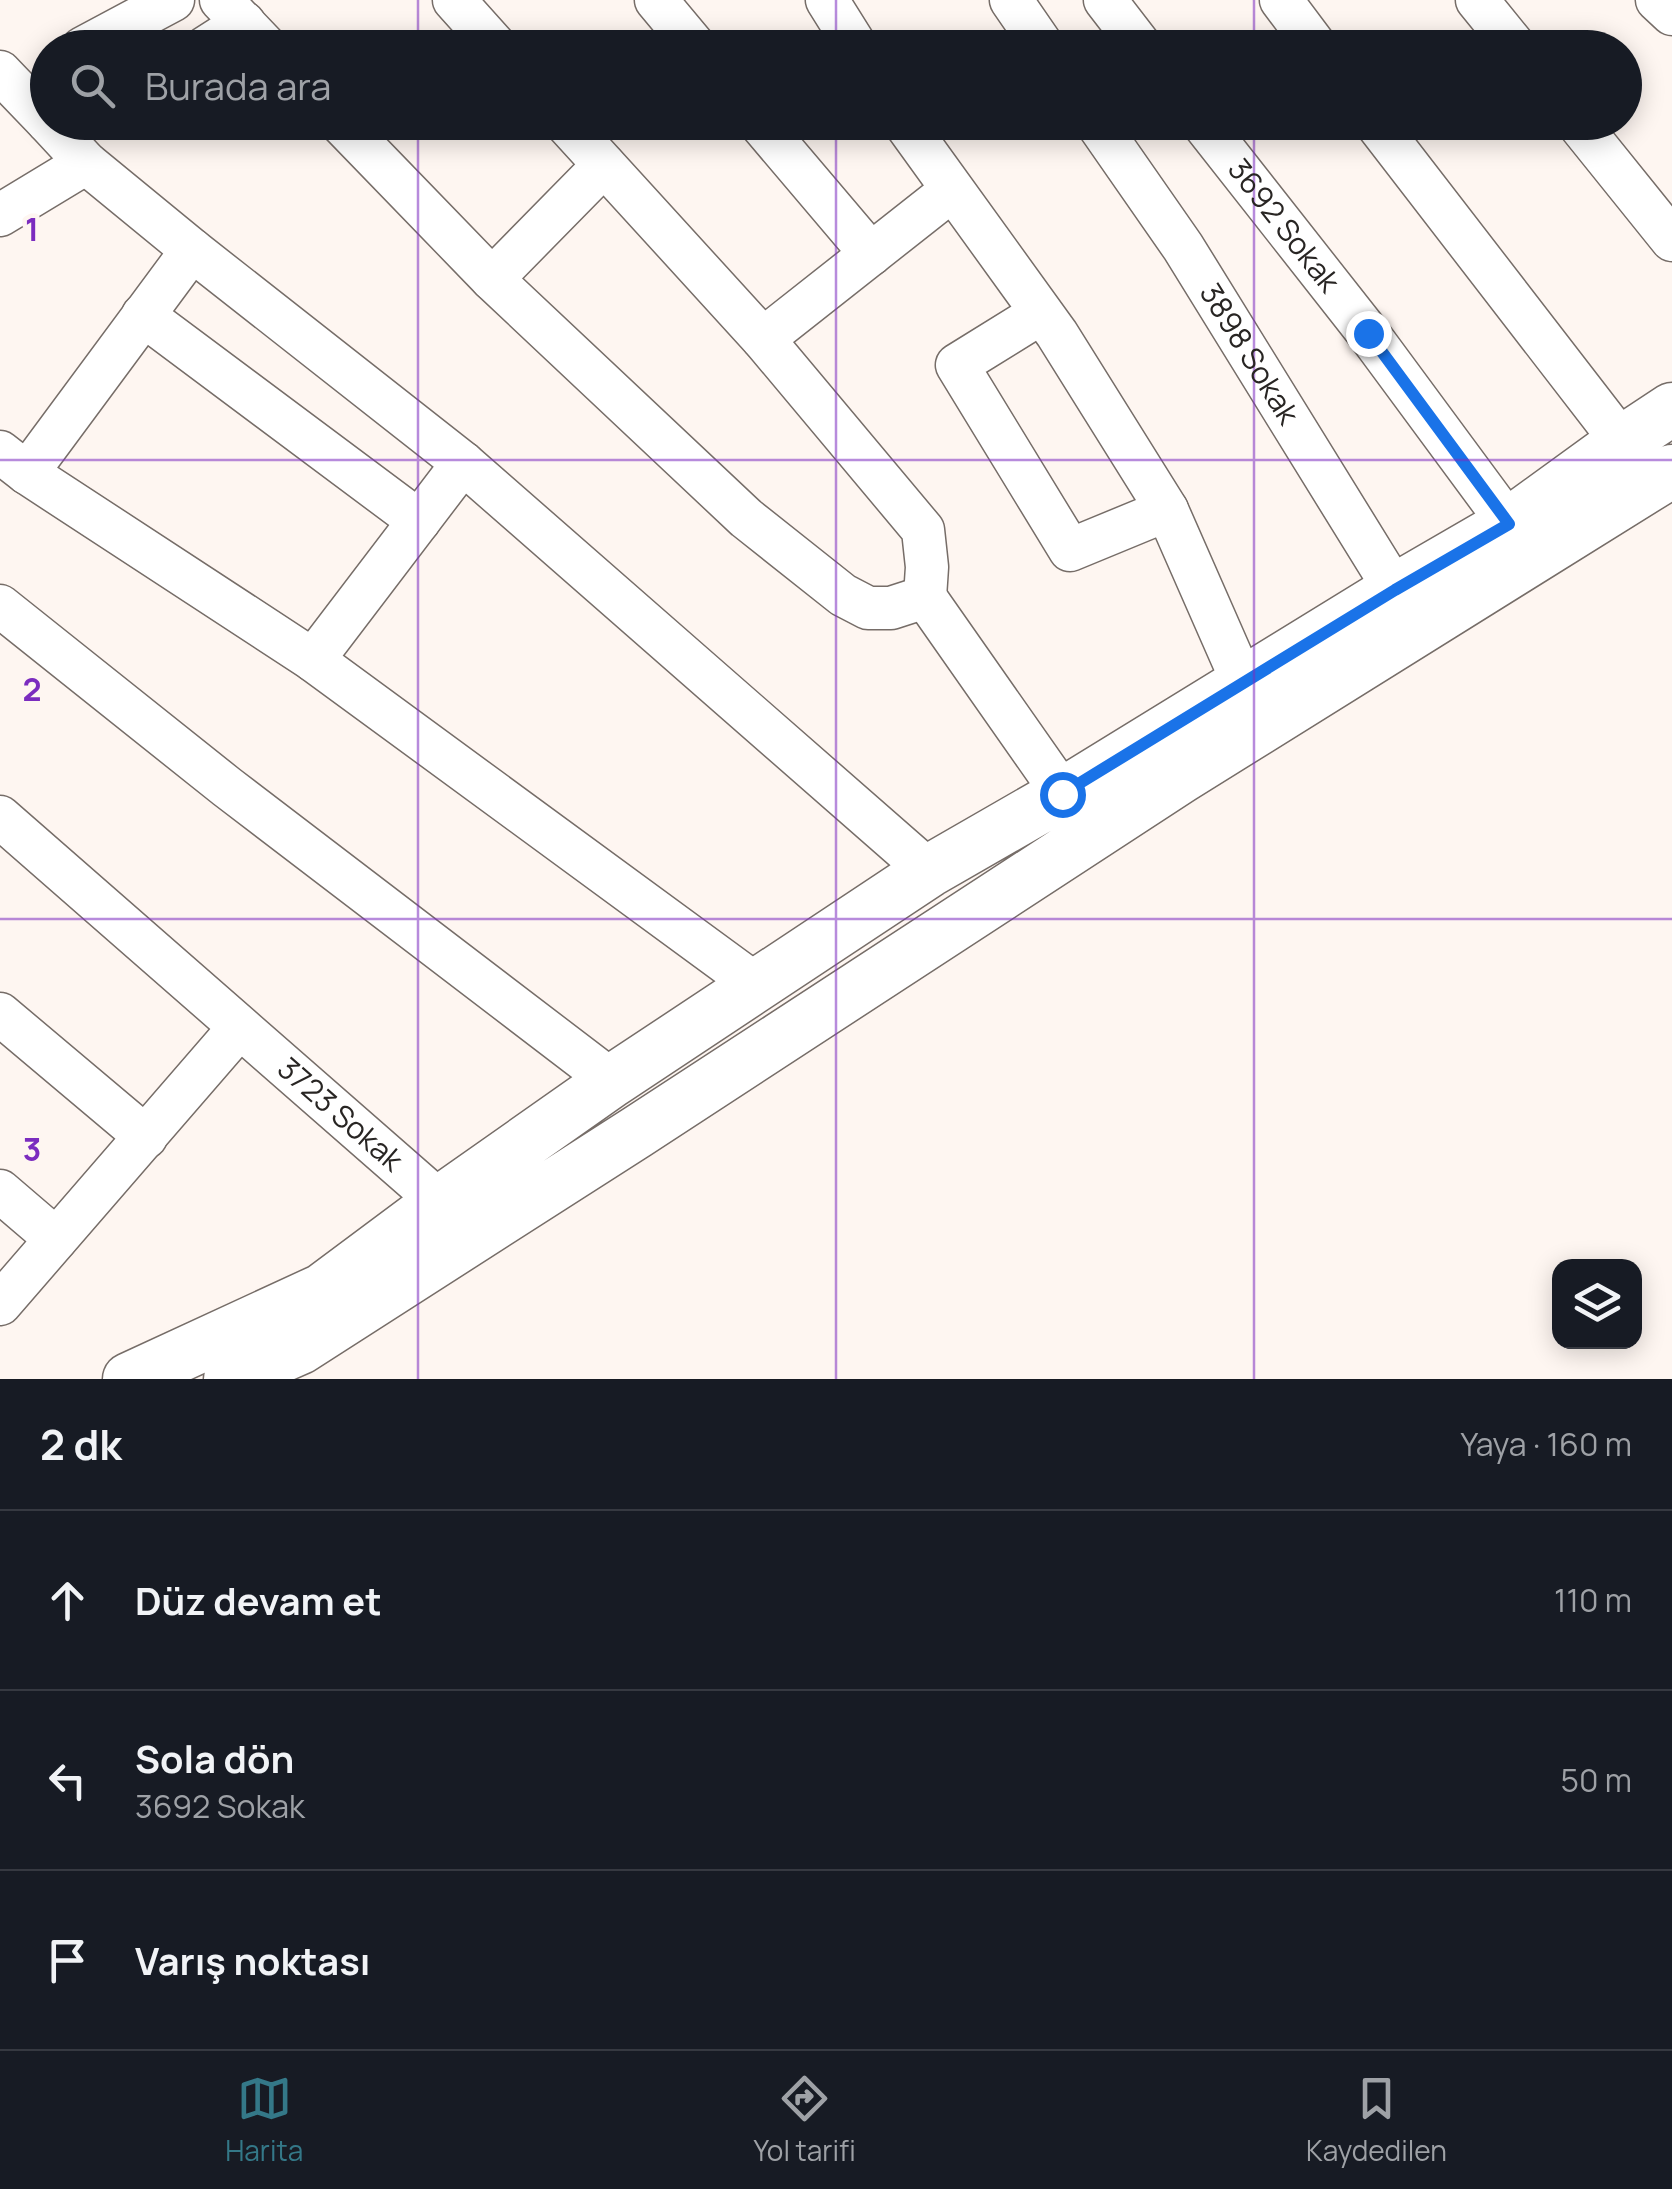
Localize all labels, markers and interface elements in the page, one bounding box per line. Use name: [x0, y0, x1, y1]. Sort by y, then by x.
search box: [30, 30, 1642, 140]
icon: search: [65, 58, 120, 113]
text: Burada ara: [145, 59, 331, 111]
street label: 3692 Sokak: [1219, 150, 1351, 301]
text: 1: [25, 207, 39, 251]
street label: 3898 Sokak: [1191, 275, 1310, 432]
route end: [1346, 311, 1392, 357]
text: 2: [22, 667, 42, 711]
route start: [1040, 772, 1086, 818]
street label: 3723 Sokak: [270, 1047, 413, 1180]
text: 3: [23, 1127, 41, 1171]
map controls: [1552, 1259, 1642, 1349]
button: layers: [1552, 1259, 1642, 1349]
text: 2 dk: [40, 1415, 122, 1473]
text: Yaya · 160 m: [1460, 1422, 1632, 1466]
icon: ahead: [40, 1573, 95, 1628]
text: Düz devam et: [135, 1574, 382, 1626]
text: 110 m: [1554, 1578, 1632, 1622]
text: Sola dön: [135, 1732, 294, 1784]
icon: left: [40, 1753, 95, 1808]
text: 50 m: [1560, 1758, 1632, 1802]
text: 3692 Sokak: [135, 1784, 305, 1828]
icon: arrive: [40, 1933, 95, 1988]
text: Varış noktası: [135, 1934, 370, 1986]
tab: Harita: [225, 2071, 303, 2169]
tab: Yol tarifi: [754, 2071, 856, 2169]
tab: Kaydedilen: [1306, 2071, 1447, 2169]

